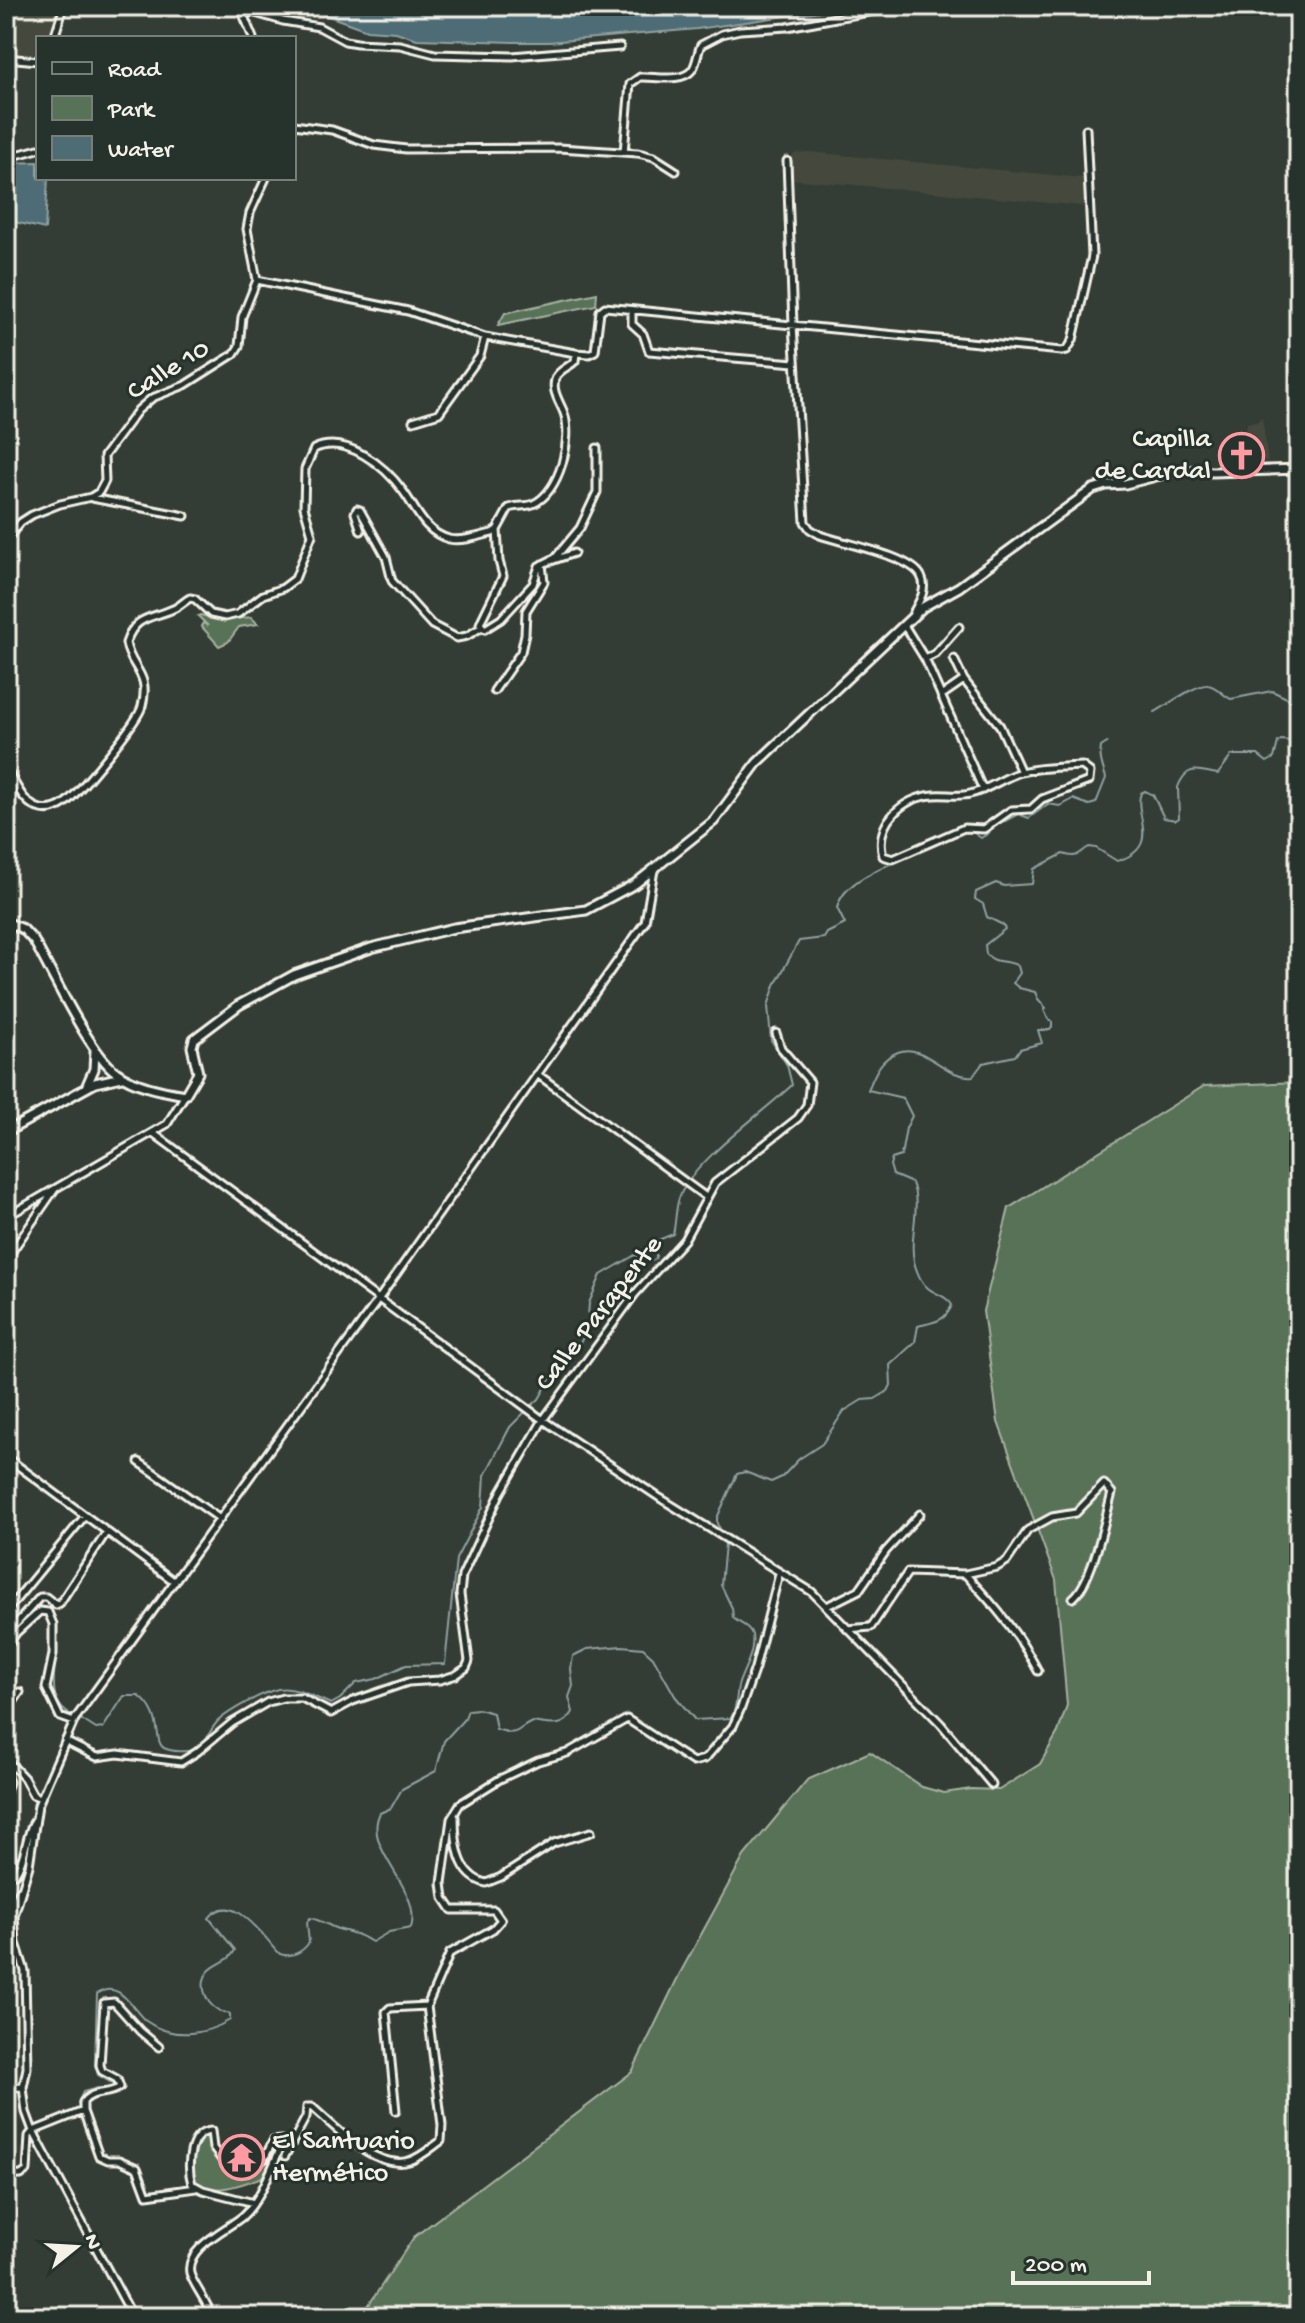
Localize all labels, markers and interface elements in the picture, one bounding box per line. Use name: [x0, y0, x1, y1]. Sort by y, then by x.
legend: [36, 36, 296, 180]
text: Road: [108, 57, 162, 86]
text: Park: [107, 97, 156, 126]
text: Water: [108, 137, 175, 166]
street label: Calle 10: [122, 333, 217, 409]
place label: Capilla de Cardal: [1095, 424, 1212, 489]
church icon: Capilla de Cardal: [1218, 432, 1266, 480]
street label: Calle Parapente: [529, 1229, 671, 1398]
place label: El Santuario Hermético: [272, 2126, 415, 2191]
temple icon: El Santuario Hermético: [217, 2134, 265, 2182]
north arrow: [36, 2207, 116, 2287]
text: N: [77, 2231, 106, 2253]
scale bar: [1013, 2235, 1149, 2285]
text: 200 m: [1025, 2252, 1087, 2281]

